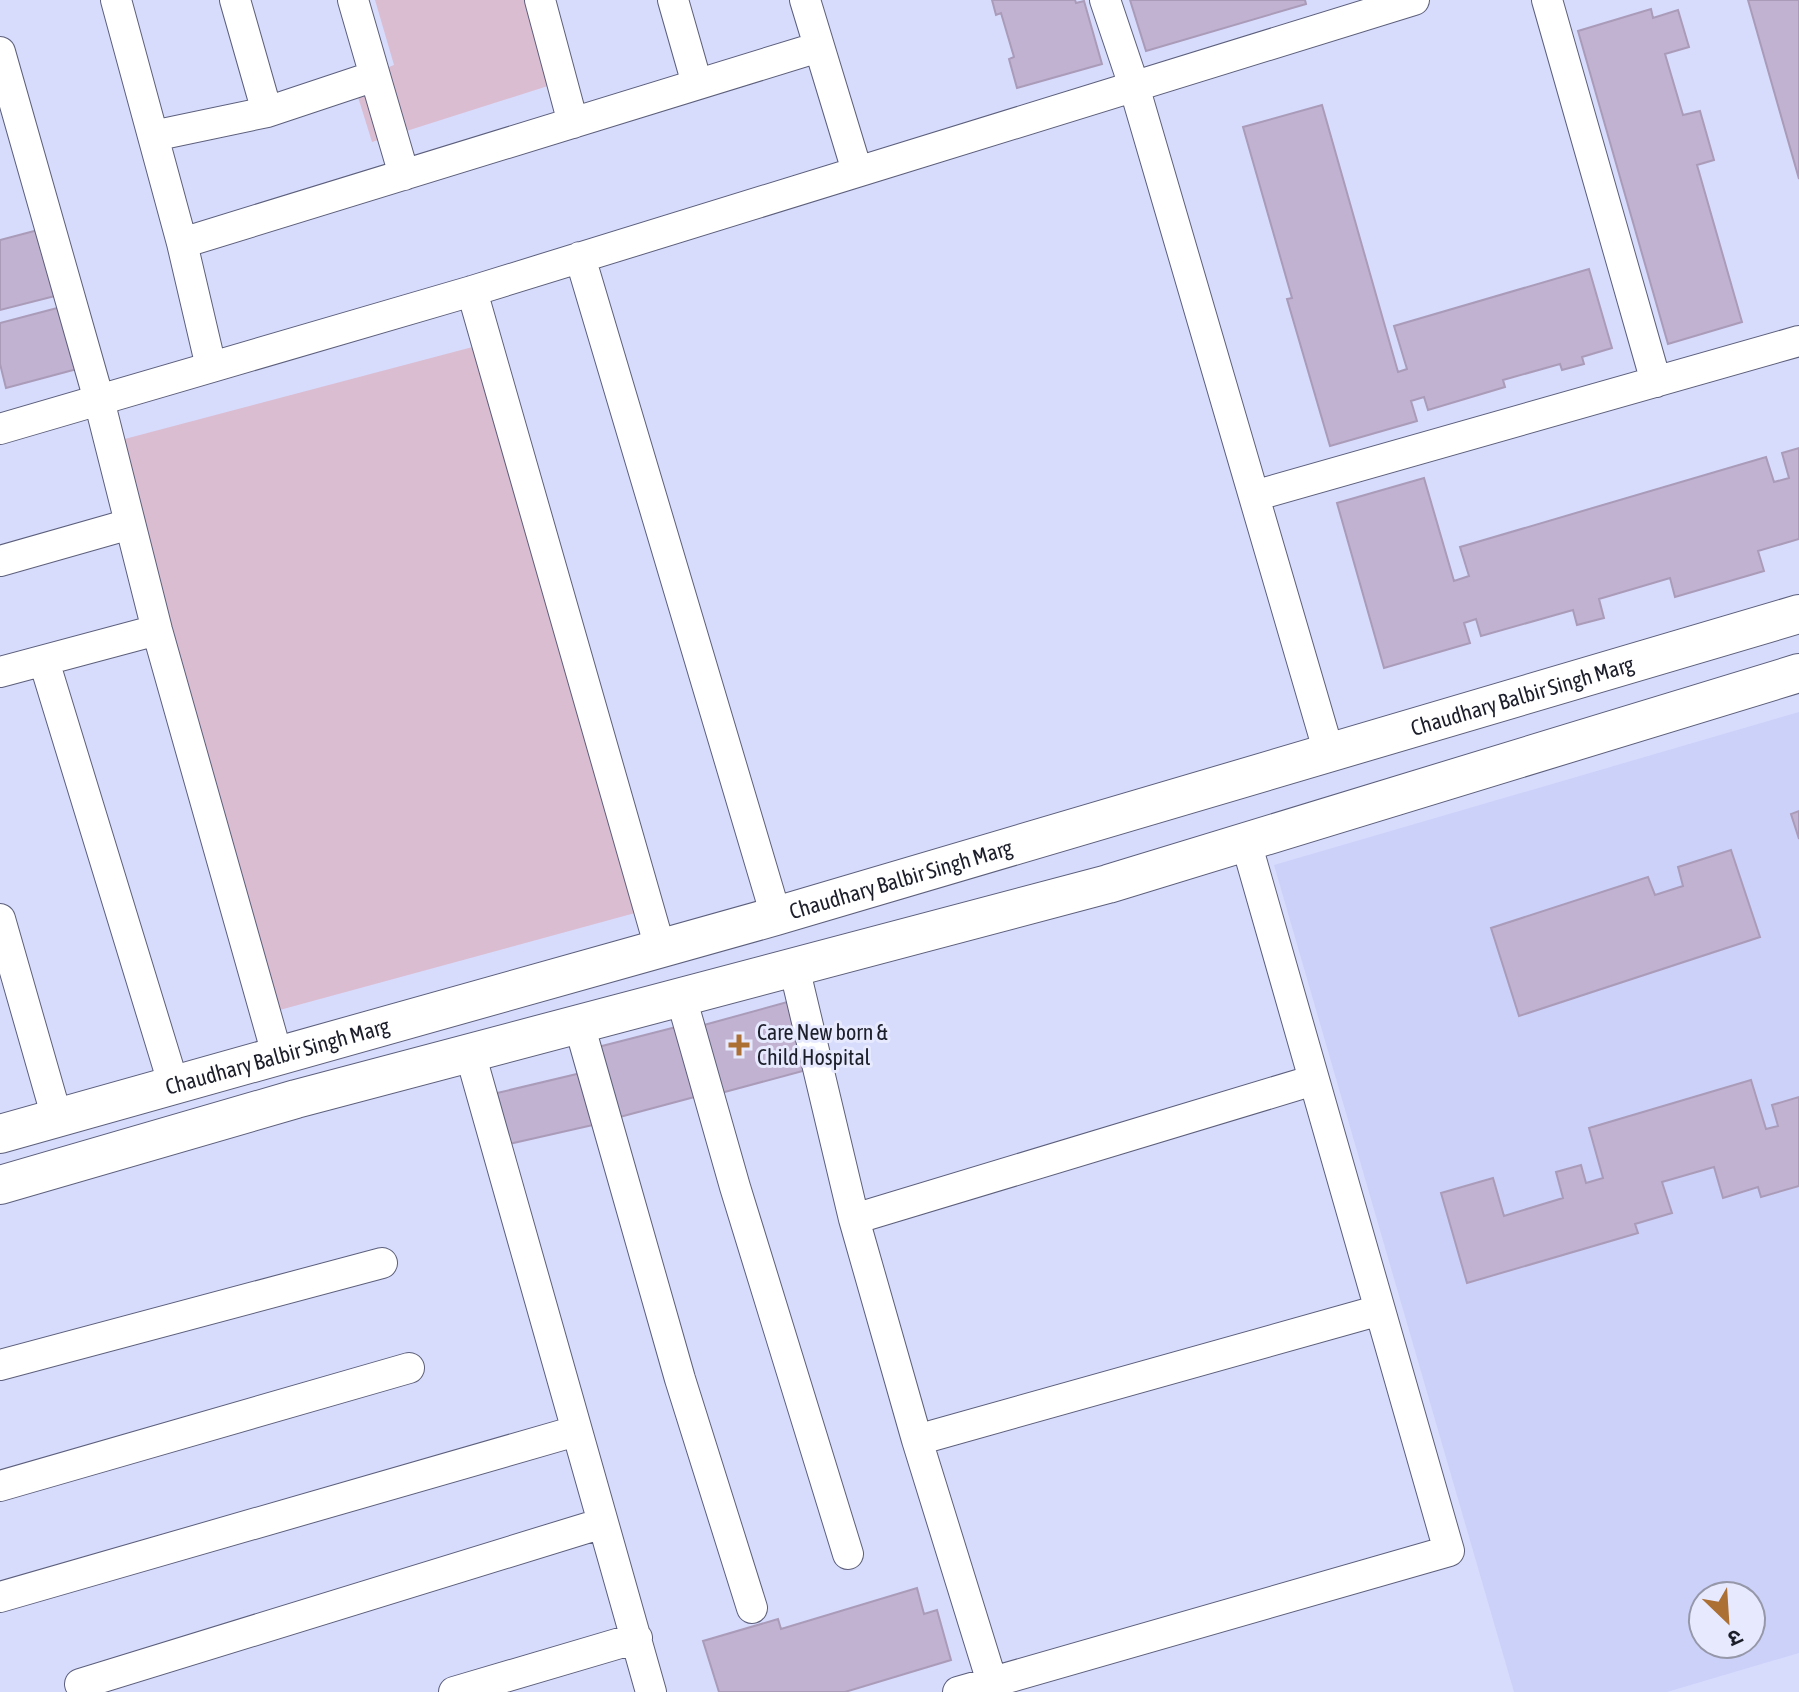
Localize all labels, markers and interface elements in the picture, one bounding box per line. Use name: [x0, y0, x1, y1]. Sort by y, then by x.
street label: Chaudhary Balbir Singh Marg: [1408, 650, 1637, 741]
street label: Chaudhary Balbir Singh Marg: [786, 834, 1016, 924]
street label: Chaudhary Balbir Singh Marg: [162, 1012, 393, 1100]
place label: Care New born & Child Hospital: [757, 1019, 888, 1070]
marker: Care New born & Child Hospital: [728, 1034, 750, 1056]
north arrow: [1687, 1580, 1767, 1660]
text: उ: [1723, 1624, 1747, 1653]

